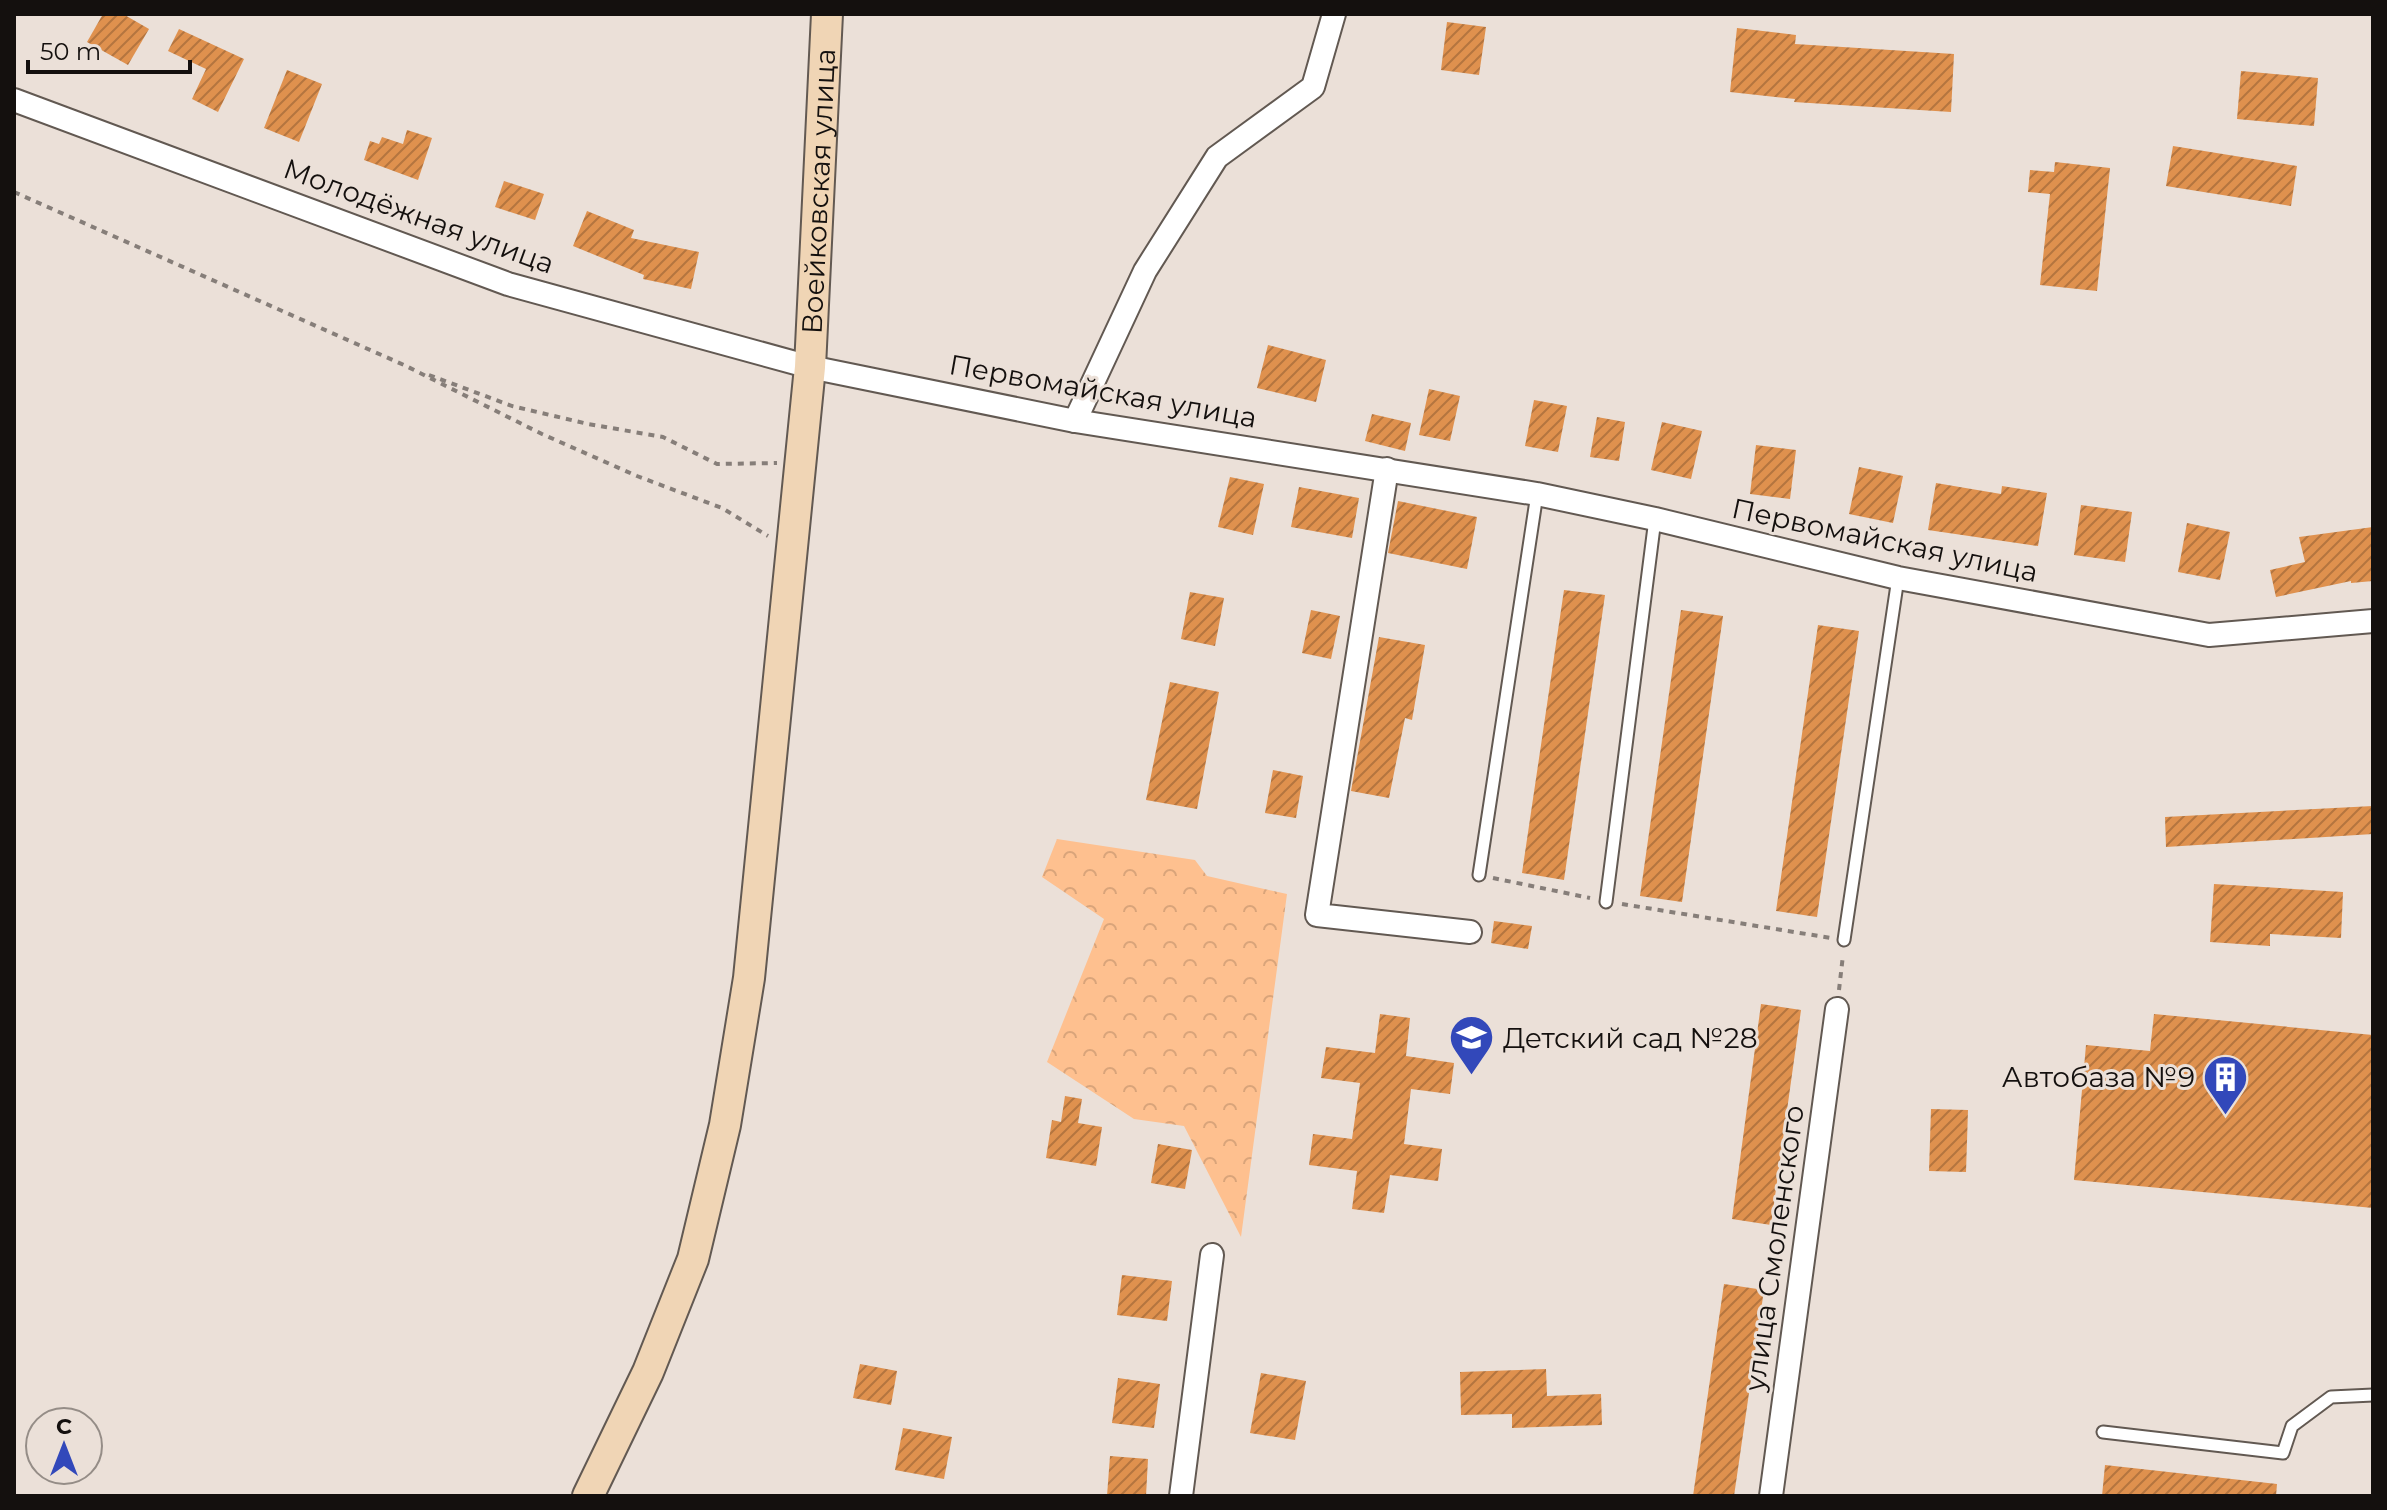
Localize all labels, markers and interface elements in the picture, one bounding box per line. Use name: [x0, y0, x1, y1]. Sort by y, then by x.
scale bar: [28, 24, 190, 74]
text: 50 m: [40, 37, 101, 66]
street label: Воейковская улица: [795, 48, 842, 335]
street label: Молодёжная улица: [279, 151, 559, 281]
street label: Первомайская улица: [946, 347, 1260, 435]
street label: Первомайская улица: [1729, 491, 2041, 589]
school or university icon: Детский сад №28: [1448, 1014, 1496, 1077]
place label: Детский сад №28: [1503, 1021, 1758, 1055]
building icon: Автобаза №9: [2202, 1053, 2250, 1116]
place label: Автобаза №9: [2002, 1060, 2195, 1094]
street label: улица Смоленского: [1737, 1103, 1811, 1394]
north arrow: [24, 1406, 104, 1486]
text: С: [56, 1413, 72, 1440]

